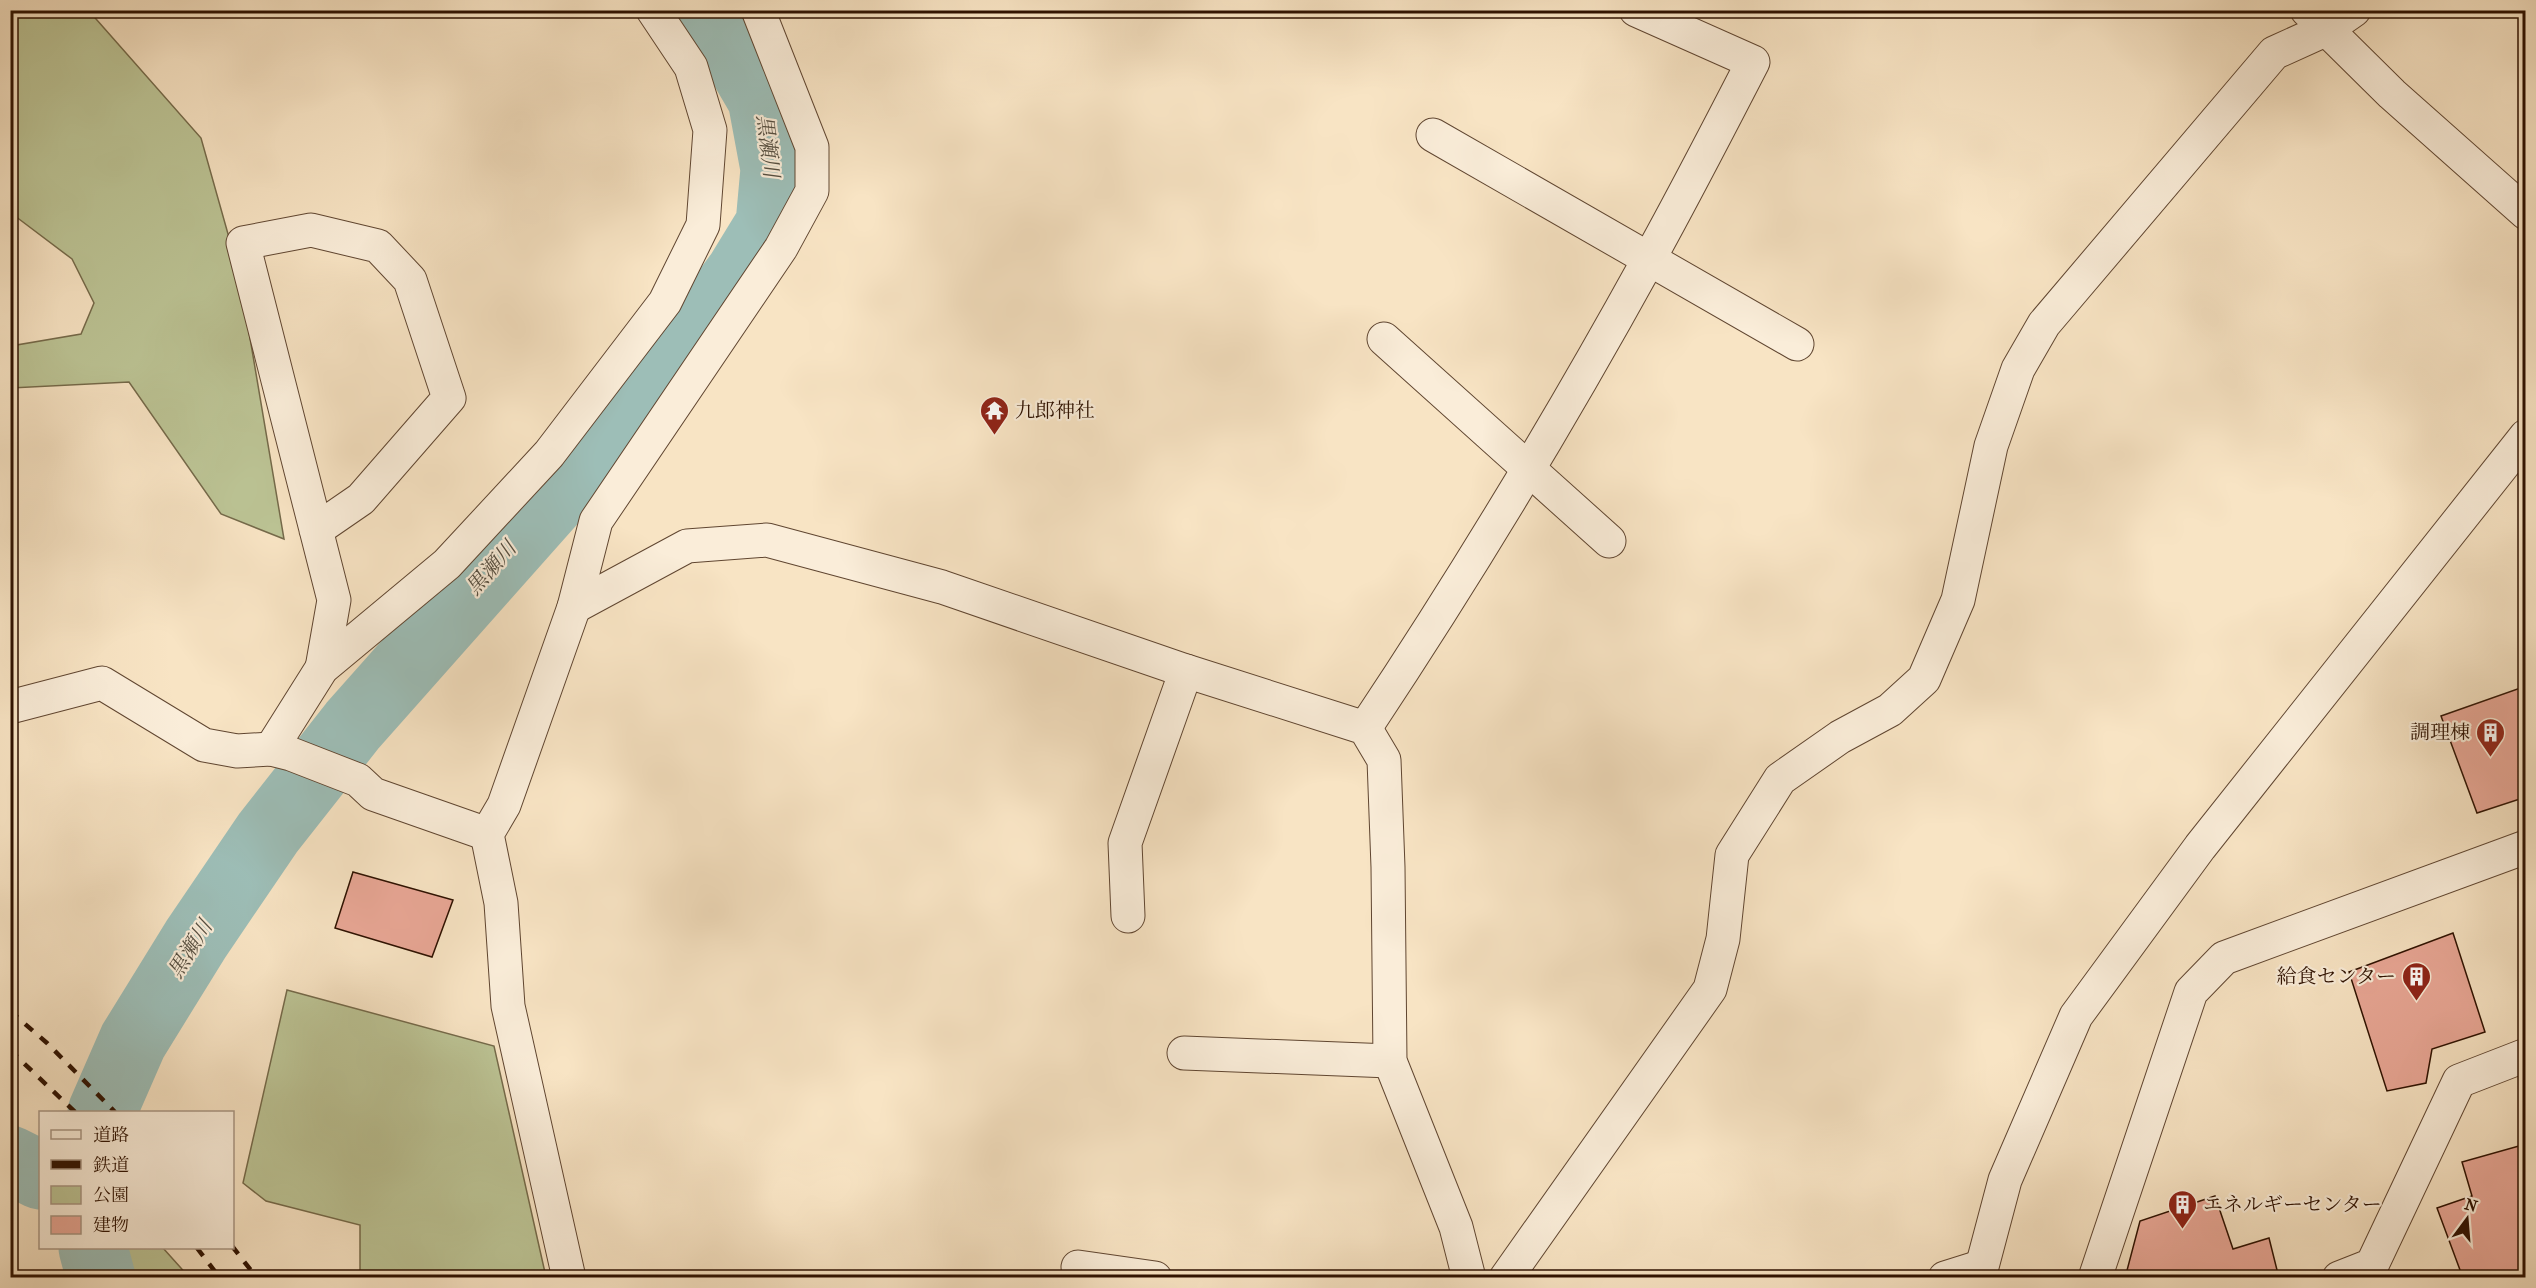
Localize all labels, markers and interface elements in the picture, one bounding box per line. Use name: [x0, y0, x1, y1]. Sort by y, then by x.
water label: 黒瀬川: [752, 113, 784, 181]
temple icon: 九郎神社: [978, 394, 1010, 436]
place label: 九郎神社: [1015, 399, 1095, 422]
water label: 黒瀬川: [461, 535, 522, 600]
building icon: 調理棟: [2475, 716, 2507, 758]
place label: 調理棟: [2410, 721, 2470, 744]
water label: 黒瀬川: [163, 914, 218, 982]
building icon: 給食センター: [2401, 960, 2433, 1002]
place label: 給食センター: [2277, 965, 2396, 988]
legend: [39, 1111, 234, 1249]
text: 道路: [93, 1125, 129, 1146]
text: 鉄道: [93, 1155, 129, 1176]
text: 公園: [93, 1185, 129, 1206]
building icon: エネルギーセンター: [2166, 1188, 2198, 1230]
north arrow: [2437, 1189, 2497, 1249]
place label: エネルギーセンター: [2203, 1193, 2382, 1216]
text: N: [2463, 1194, 2480, 1216]
text: 建物: [93, 1215, 129, 1236]

